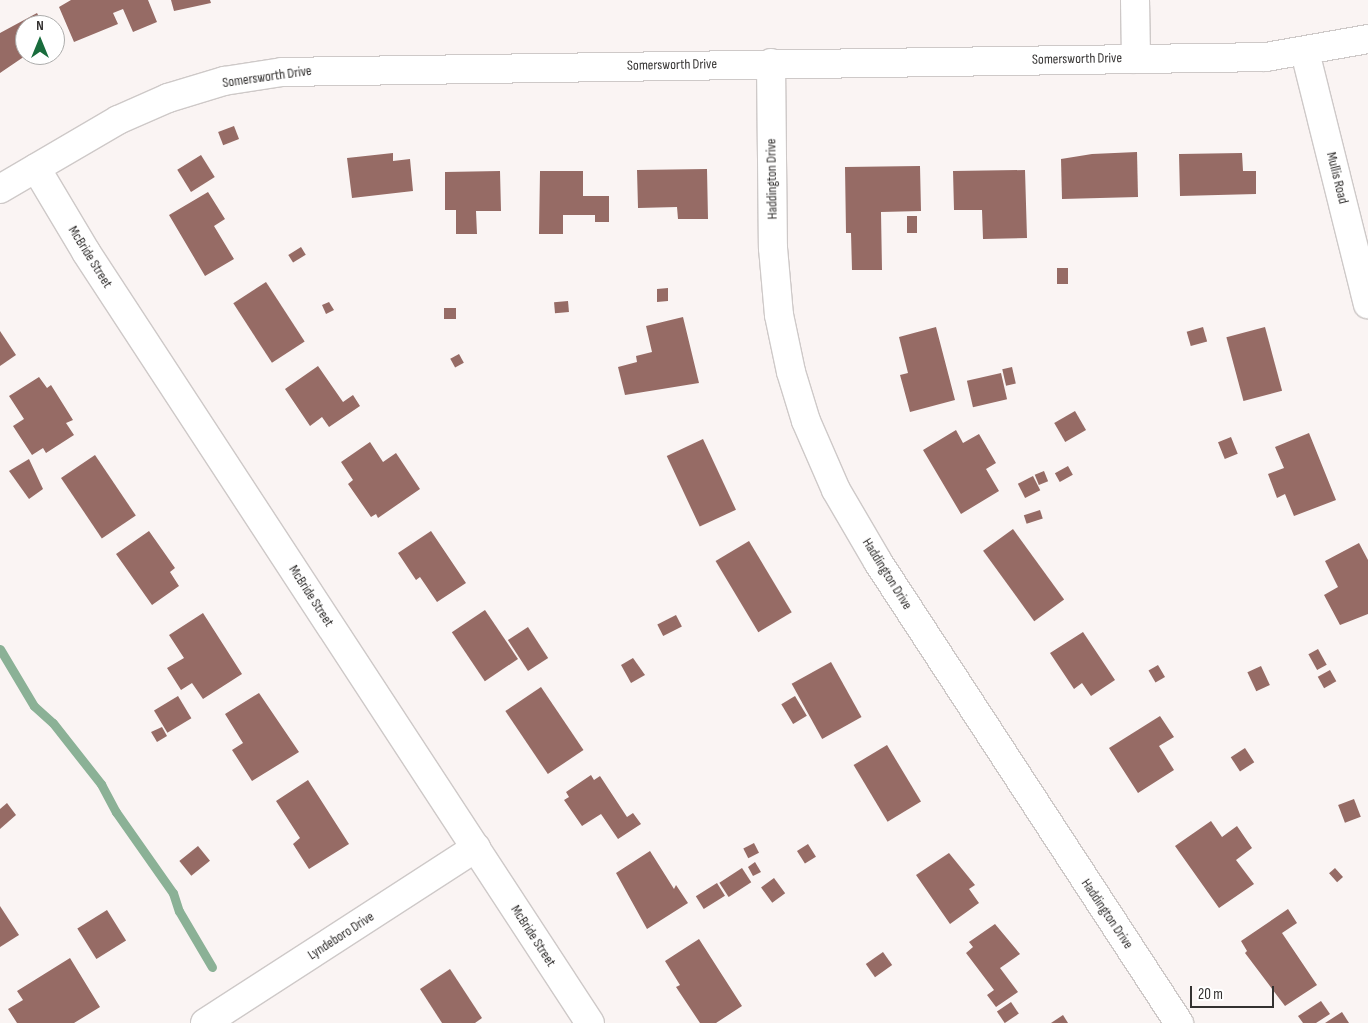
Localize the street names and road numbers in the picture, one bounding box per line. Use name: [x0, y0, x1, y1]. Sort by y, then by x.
street label: Somersworth Drive: [1032, 50, 1122, 68]
street label: Somersworth Drive: [627, 56, 717, 74]
street label: Somersworth Drive: [221, 62, 313, 92]
street label: Haddington Drive: [763, 138, 781, 220]
street label: Mullis Road: [1322, 150, 1352, 206]
street label: McBride Street: [64, 223, 116, 291]
street label: Haddington Drive: [858, 535, 916, 613]
street label: McBride Street: [285, 562, 337, 630]
street label: Haddington Drive: [1077, 876, 1137, 952]
street label: McBride Street: [507, 902, 559, 970]
street label: Lyndeboro Drive: [305, 908, 377, 964]

